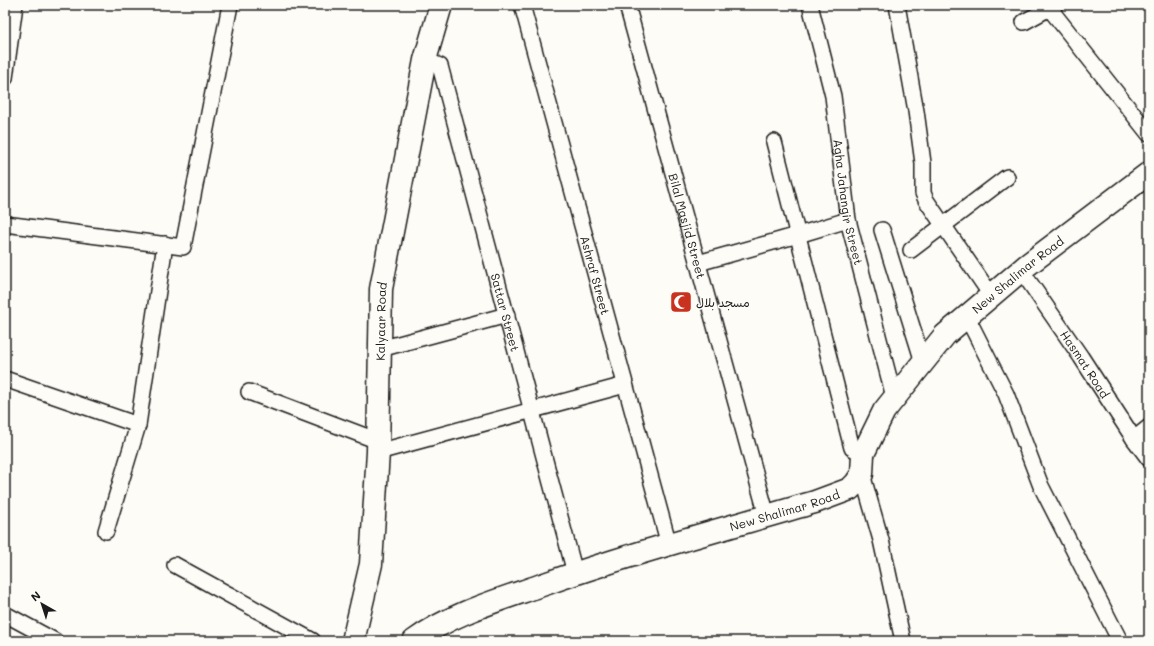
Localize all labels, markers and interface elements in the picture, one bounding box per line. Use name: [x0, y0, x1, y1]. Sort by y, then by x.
street label: Agha Jahangir Street: [830, 138, 867, 266]
street label: Bilal Masjid Street: [665, 171, 710, 280]
street label: New Shalimar Road: [968, 232, 1067, 317]
street label: Ashraf Street: [577, 234, 614, 316]
street label: Sattar Street: [487, 271, 524, 353]
street label: Kalyaar Road: [372, 280, 390, 361]
mosque icon: مسجد بلال: [668, 289, 694, 315]
place label: مسجد بلال: [696, 294, 750, 311]
street label: Hasmat Road: [1057, 327, 1114, 401]
street label: New Shalimar Road: [728, 486, 842, 534]
north arrow: [22, 584, 62, 624]
text: N: [27, 587, 43, 604]

